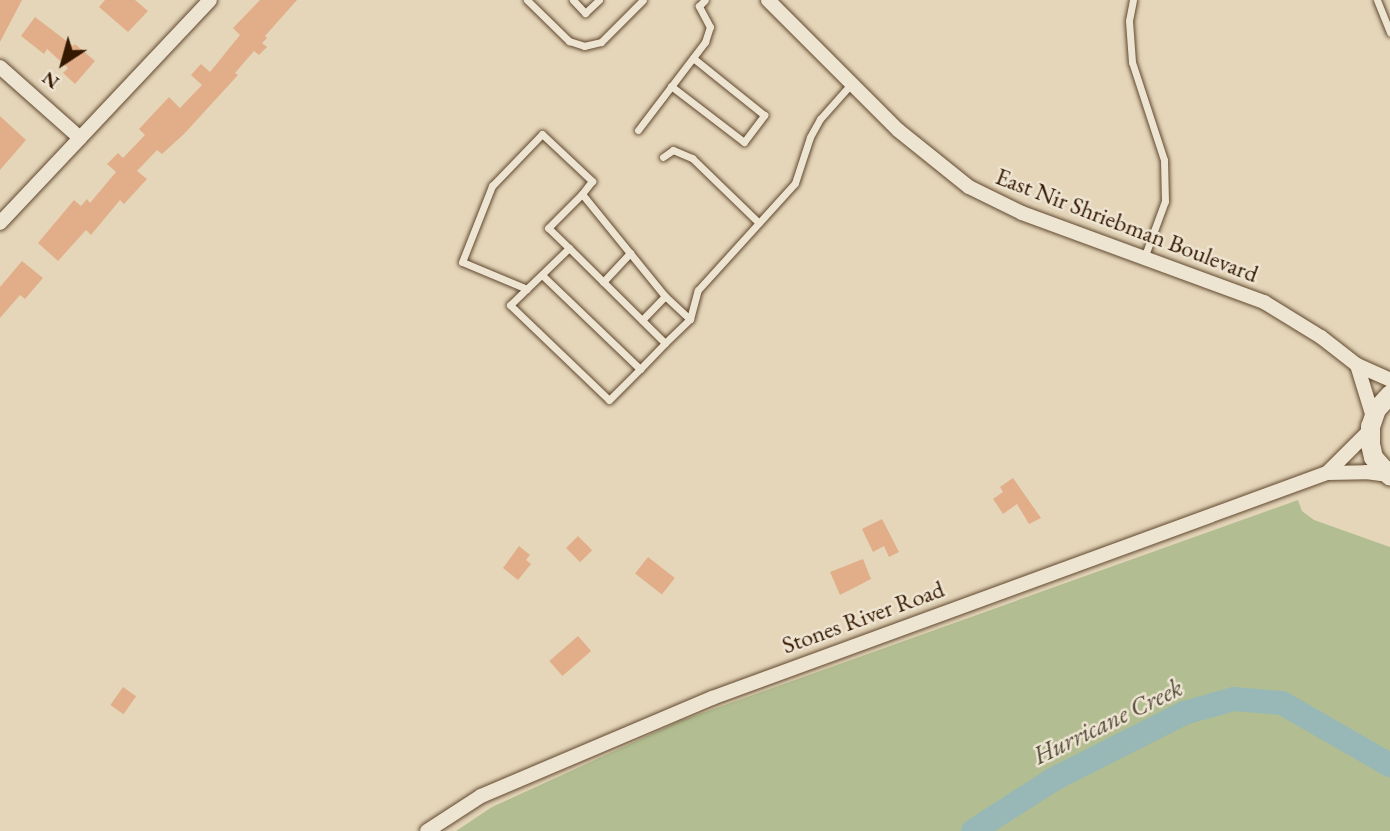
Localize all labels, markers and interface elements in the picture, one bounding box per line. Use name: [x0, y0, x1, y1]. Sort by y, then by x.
north arrow: [28, 28, 98, 98]
text: N: [37, 66, 64, 95]
street label: East Nir Shriebman Boulevard: [992, 162, 1262, 288]
street label: Stones River Road: [778, 574, 948, 660]
water label: Hurricane Creek: [1028, 672, 1188, 772]

